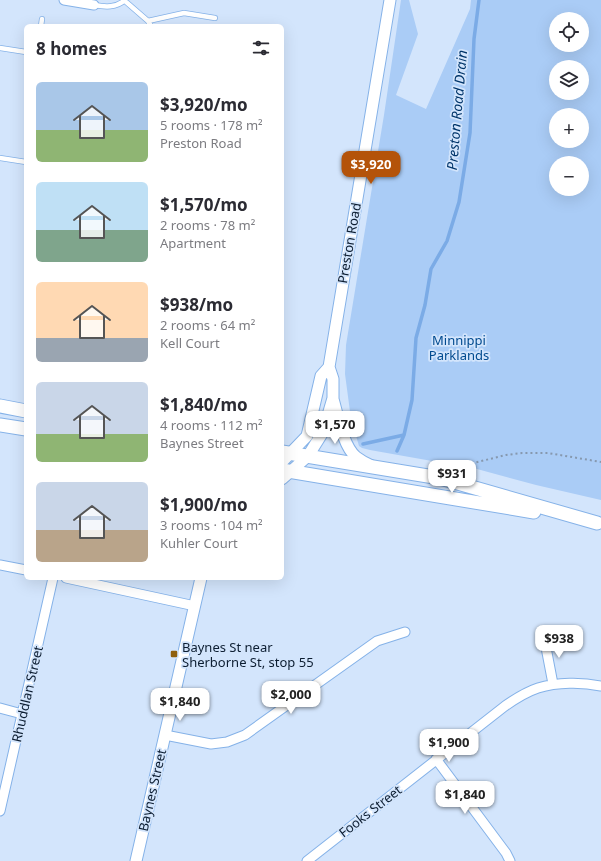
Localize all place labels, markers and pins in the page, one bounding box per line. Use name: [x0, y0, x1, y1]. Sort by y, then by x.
pin: $3,920: [338, 151, 404, 185]
pin: $1,570: [302, 411, 368, 445]
pin: $931: [428, 460, 476, 494]
pin: $938: [535, 625, 583, 659]
place label: Baynes St near Sherborne St, stop 55: [182, 638, 314, 671]
marker: Baynes St near Sherborne St, stop 55: [169, 649, 179, 659]
pin: $2,000: [258, 681, 324, 715]
pin: $1,840: [147, 688, 213, 722]
pin: $1,900: [416, 729, 482, 763]
pin: $1,840: [432, 781, 498, 815]

